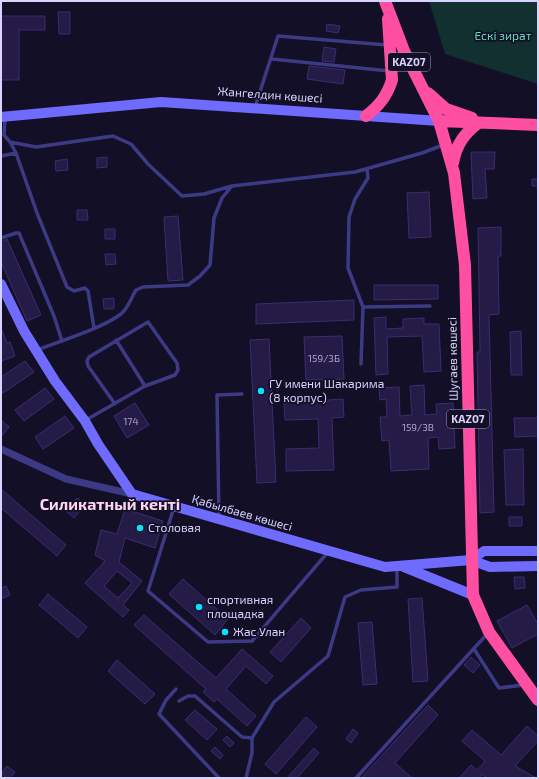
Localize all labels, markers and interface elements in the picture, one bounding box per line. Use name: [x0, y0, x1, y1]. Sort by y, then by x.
park label: Ескі зират: [474, 28, 532, 42]
road number: KAZ07: [388, 53, 430, 71]
street label: Жангелдин көшесі: [217, 83, 323, 105]
street label: Шугаев көшесі: [444, 317, 461, 401]
house number: 159/3Б: [308, 352, 340, 364]
place label: ГУ имени Шакарима (8 корпус): [269, 376, 384, 405]
marker: ГУ имени Шакарима (8 корпус): [256, 386, 266, 396]
road number: KAZ07: [447, 410, 489, 428]
house number: 174: [123, 415, 139, 427]
house number: 159/3В: [402, 421, 434, 433]
street label: Қабылбаев көшесі: [190, 491, 294, 533]
district label: Силикатный кенті: [40, 494, 180, 513]
place label: Столовая: [148, 520, 201, 534]
marker: Столовая: [135, 523, 145, 533]
place label: спортивная площадка: [207, 592, 273, 620]
marker: спортивная площадка: [194, 602, 204, 612]
place label: Жас Улан: [233, 624, 285, 638]
marker: Жас Улан: [220, 627, 230, 637]

